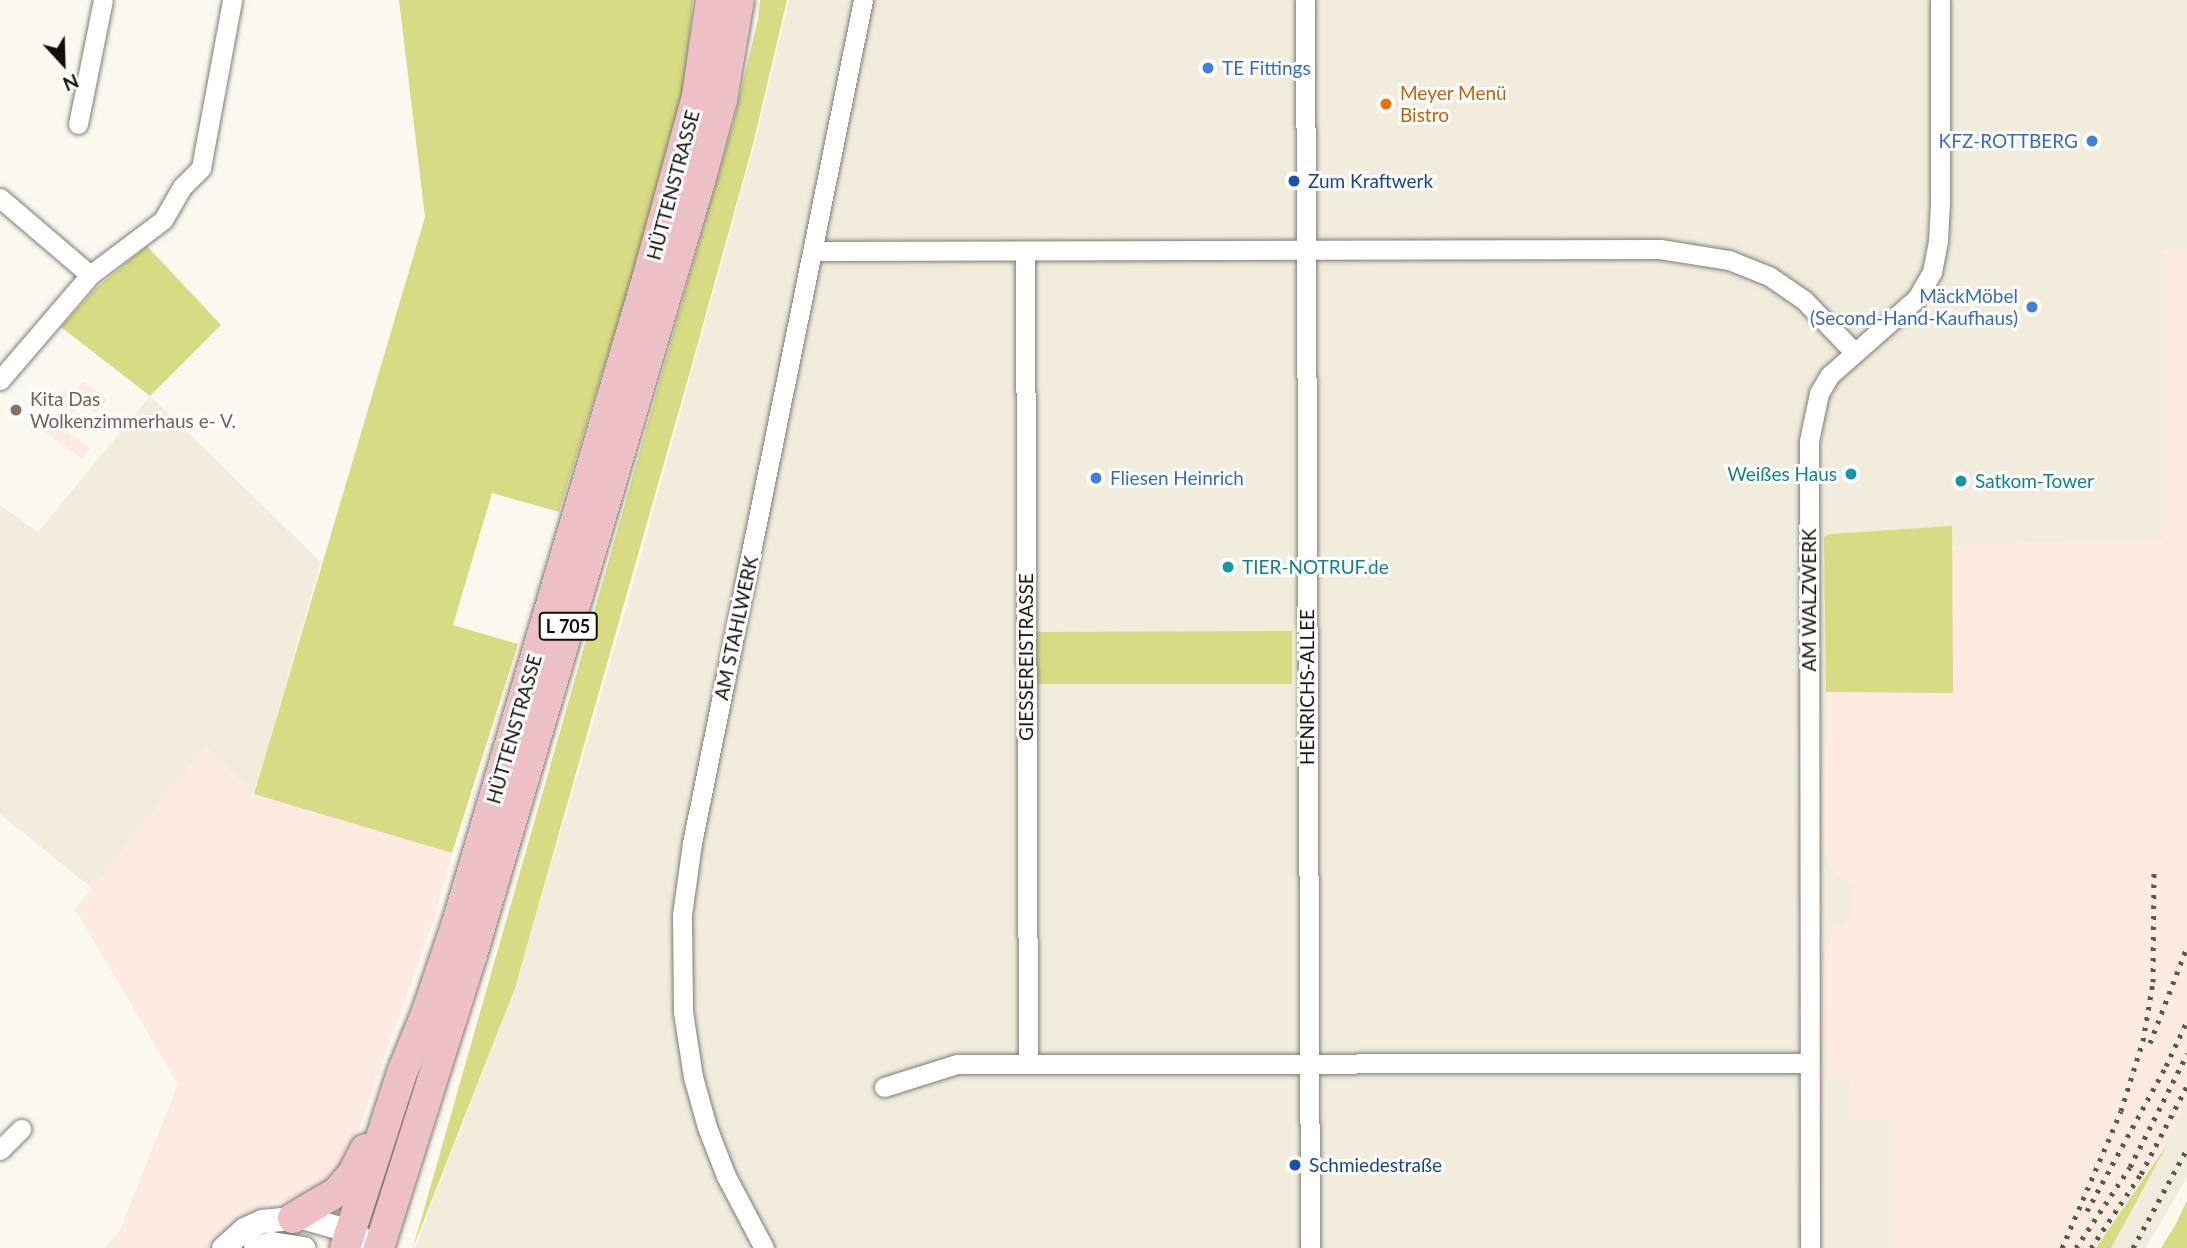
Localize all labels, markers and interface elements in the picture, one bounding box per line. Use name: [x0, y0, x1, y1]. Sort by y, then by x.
north arrow: [28, 28, 98, 98]
place label: TE Fittings: [1222, 57, 1311, 79]
marker: TE Fittings: [1200, 60, 1216, 76]
text: N: [60, 70, 82, 96]
place label: Meyer Menü Bistro: [1400, 82, 1507, 126]
marker: Meyer Menü Bistro: [1378, 96, 1394, 112]
street label: HÜTTENSTRASSE: [642, 108, 704, 262]
place label: KFZ-ROTTBERG: [1939, 130, 2078, 152]
marker: KFZ-ROTTBERG: [2084, 133, 2100, 149]
place label: Zum Kraftwerk: [1308, 170, 1433, 192]
marker: Zum Kraftwerk: [1286, 173, 1302, 189]
place label: MäckMöbel (Second-Hand-Kaufhaus): [1810, 285, 2018, 329]
marker: MäckMöbel (Second-Hand-Kaufhaus): [2024, 299, 2040, 315]
place label: Kita Das Wolkenzimmerhaus e- V.: [30, 388, 237, 432]
marker: Kita Das Wolkenzimmerhaus e- V.: [8, 402, 24, 418]
place label: Weißes Haus: [1727, 463, 1837, 485]
marker: Weißes Haus: [1843, 466, 1859, 482]
place label: Fliesen Heinrich: [1110, 467, 1244, 489]
marker: Fliesen Heinrich: [1088, 470, 1104, 486]
place label: Satkom-Tower: [1975, 470, 2094, 492]
marker: Satkom-Tower: [1953, 473, 1969, 489]
street label: AM WALZWERK: [1798, 528, 1820, 672]
street label: AM STAHLWERK: [710, 554, 762, 702]
place label: TIER-NOTRUF.de: [1242, 556, 1389, 578]
marker: TIER-NOTRUF.de: [1220, 559, 1236, 575]
street label: GIESSEREISTRASSE: [1015, 573, 1037, 741]
street label: HENRICHS-ALLEE: [1296, 609, 1318, 765]
road number: L 705: [538, 612, 598, 640]
street label: HÜTTENSTRASSE: [482, 652, 546, 806]
place label: Schmiedestraße: [1309, 1154, 1442, 1176]
marker: Schmiedestraße: [1287, 1157, 1303, 1173]

